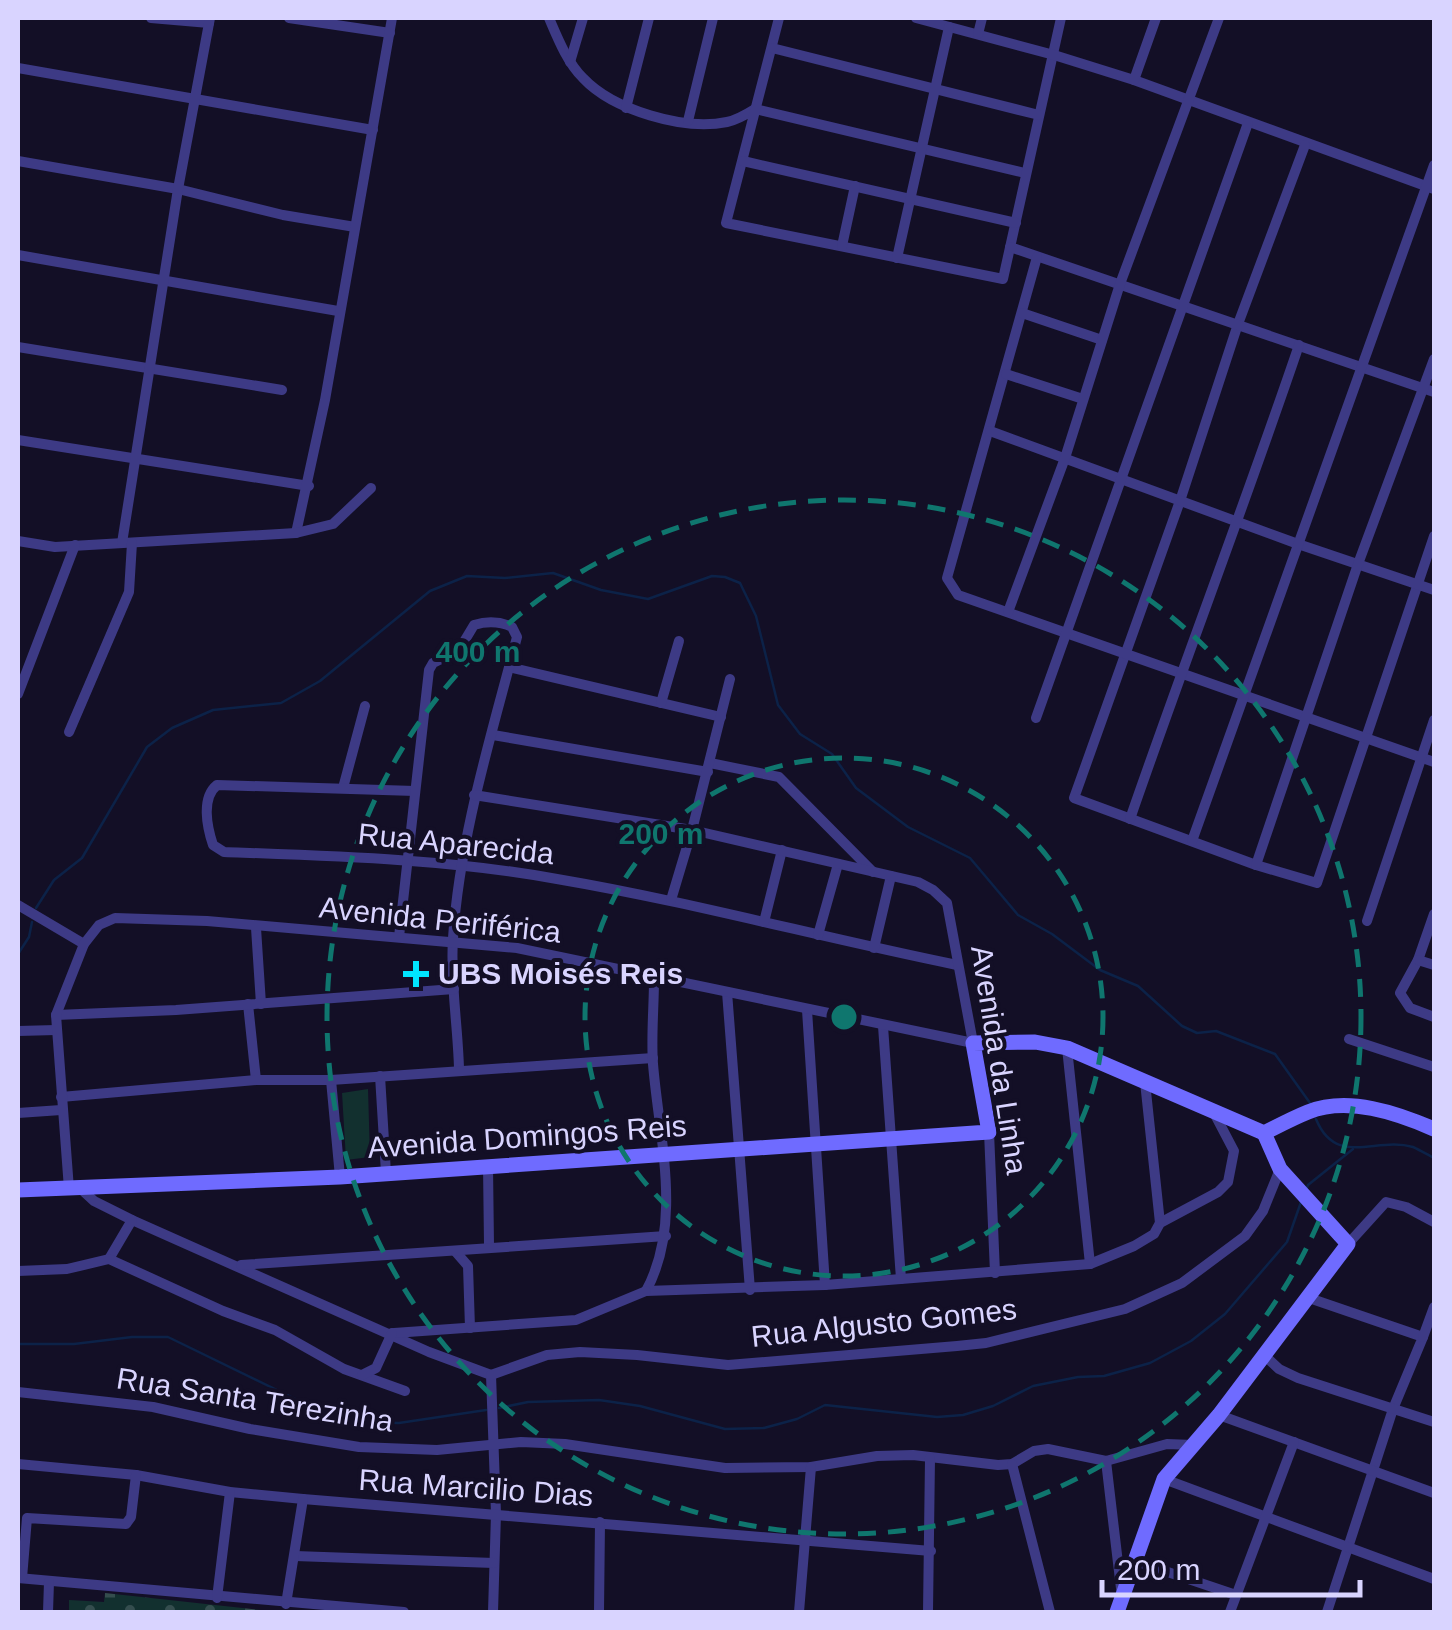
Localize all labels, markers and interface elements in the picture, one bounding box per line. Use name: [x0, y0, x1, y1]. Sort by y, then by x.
text: 400 m: [435, 635, 521, 668]
street label: Rua Aparecida: [356, 817, 556, 870]
text: 200 m: [618, 817, 704, 850]
street label: Avenida Periférica: [318, 890, 563, 949]
street label: Avenida da Linha: [965, 943, 1034, 1177]
place label: UBS Moisés Reis: [438, 957, 683, 990]
marker: UBS Moisés Reis: [403, 961, 429, 987]
centre of rings: [826, 999, 862, 1035]
street label: Avenida Domingos Reis: [366, 1109, 688, 1164]
street label: Rua Algusto Gomes: [750, 1292, 1018, 1353]
street label: Rua Santa Terezinha: [114, 1361, 396, 1438]
street label: Rua Marcilio Dias: [358, 1463, 594, 1512]
scale bar: [1102, 1535, 1360, 1597]
text: 200 m: [1117, 1553, 1200, 1586]

